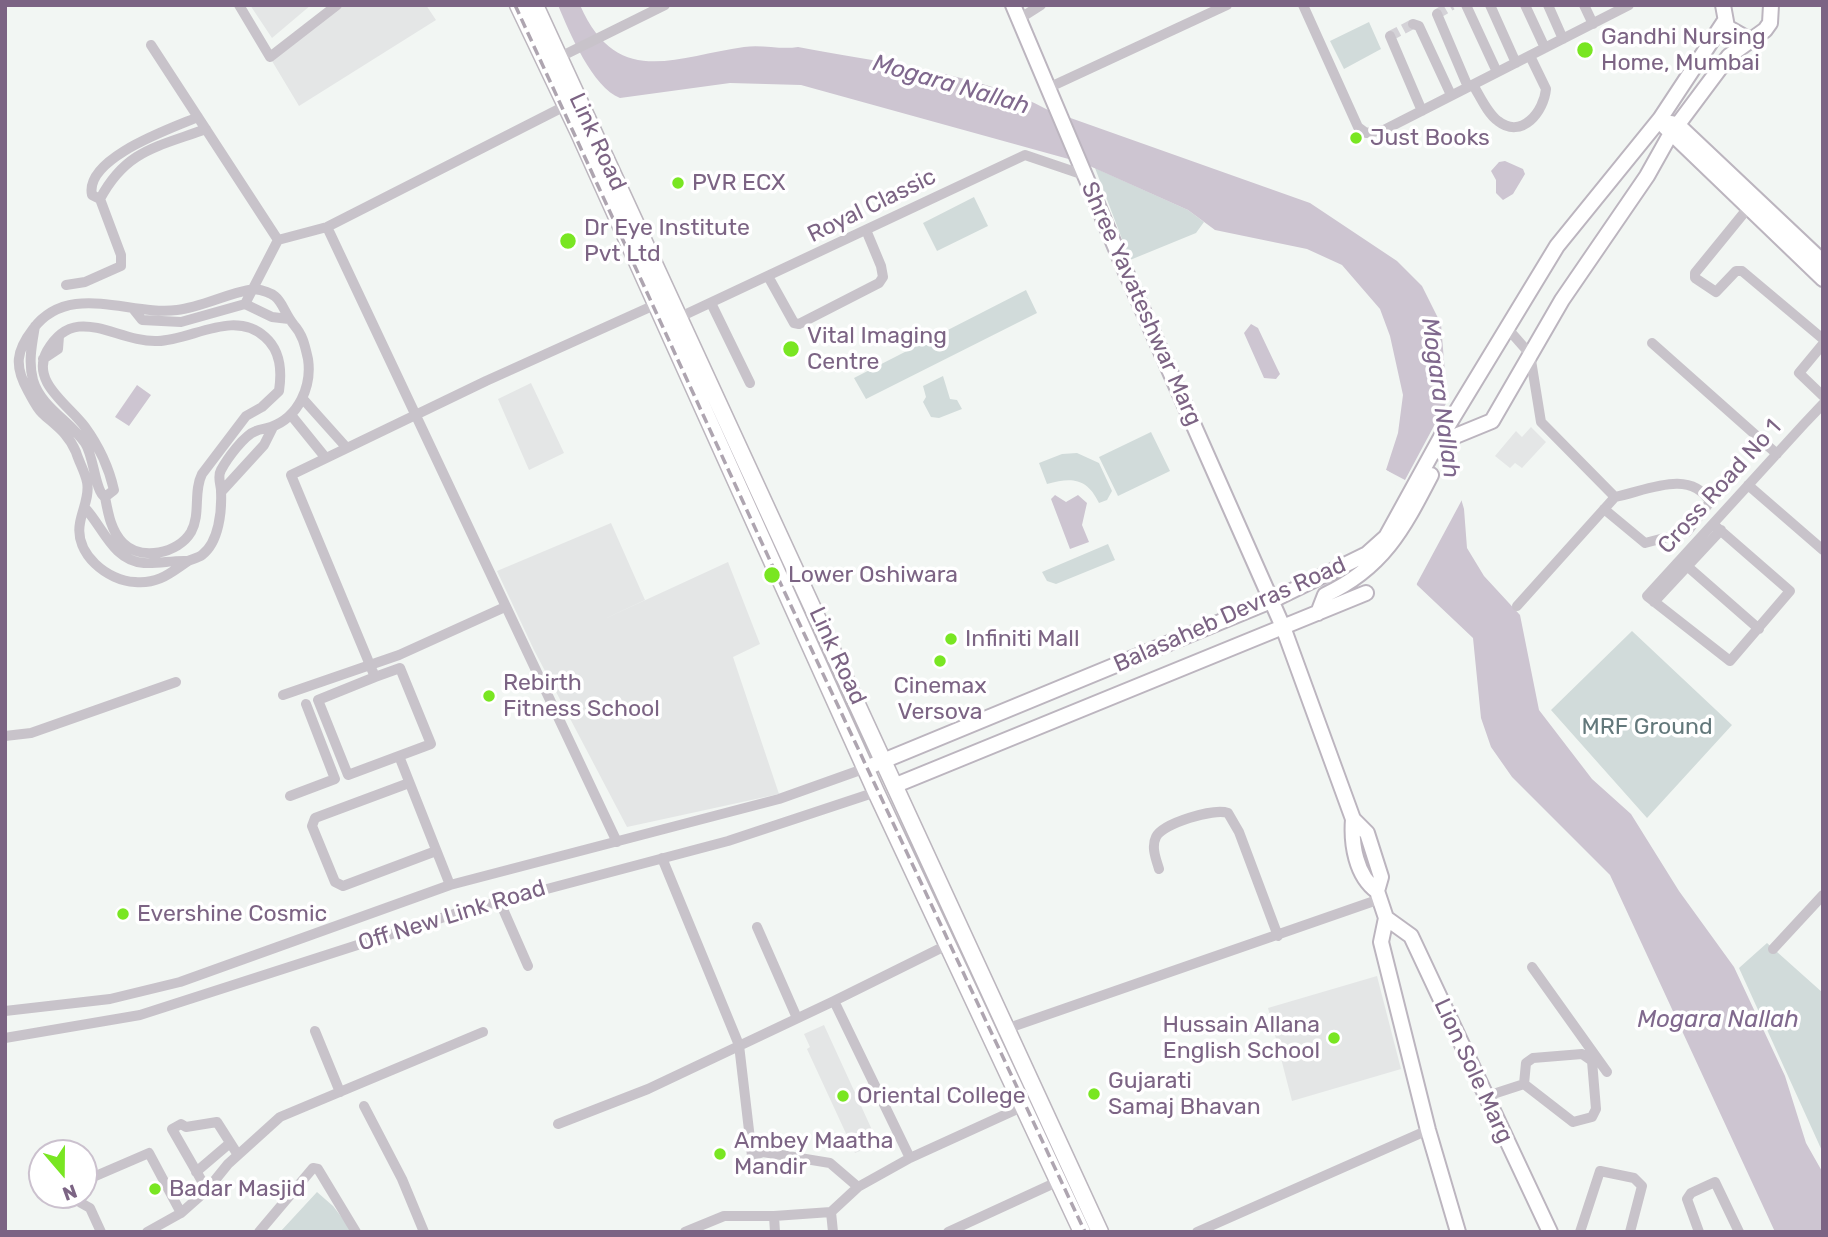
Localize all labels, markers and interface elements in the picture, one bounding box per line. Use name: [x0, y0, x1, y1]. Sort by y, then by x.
place label: Gandhi Nursing Home, Mumbai: [1601, 23, 1766, 77]
marker: Gandhi Nursing Home, Mumbai: [1575, 40, 1595, 60]
water label: Mogara Nallah: [869, 49, 1033, 121]
street label: Link Road: [562, 89, 632, 195]
place label: Just Books: [1370, 124, 1490, 152]
marker: Just Books: [1348, 130, 1364, 146]
street label: Royal Classic: [803, 163, 941, 249]
place label: PVR ECX: [692, 169, 786, 197]
marker: PVR ECX: [670, 175, 686, 191]
street label: Shree Yavateshwar Marg: [1075, 178, 1207, 430]
place label: Dr Eye Institute Pvt Ltd: [584, 214, 750, 268]
marker: Dr Eye Institute Pvt Ltd: [558, 231, 578, 251]
water label: Mogara Nallah: [1414, 316, 1466, 480]
place label: Vital Imaging Centre: [807, 322, 947, 376]
marker: Vital Imaging Centre: [781, 339, 801, 359]
street label: Cross Road No 1: [1653, 414, 1787, 560]
street label: Balasaheb Devras Road: [1110, 551, 1350, 679]
place label: Lower Oshiwara: [788, 561, 958, 589]
marker: Lower Oshiwara: [762, 565, 782, 585]
street label: Link Road: [802, 603, 872, 709]
place label: Infiniti Mall: [965, 625, 1079, 653]
marker: Infiniti Mall: [943, 631, 959, 647]
marker: Cinemax Versova: [932, 653, 948, 669]
place label: Rebirth Fitness School: [503, 669, 660, 723]
place label: Cinemax Versova: [893, 672, 987, 726]
marker: Rebirth Fitness School: [481, 688, 497, 704]
park label: MRF Ground: [1581, 713, 1713, 741]
street label: Off New Link Road: [355, 874, 549, 958]
place label: Evershine Cosmic: [137, 900, 327, 928]
marker: Evershine Cosmic: [115, 906, 131, 922]
street label: Lion Sole Marg: [1428, 994, 1518, 1148]
water label: Mogara Nallah: [1637, 1006, 1799, 1034]
place label: Hussain Allana English School: [1163, 1011, 1320, 1065]
marker: Hussain Allana English School: [1326, 1030, 1342, 1046]
place label: Gujarati Samaj Bhavan: [1108, 1067, 1261, 1121]
place label: Oriental College: [857, 1082, 1026, 1110]
marker: Gujarati Samaj Bhavan: [1086, 1086, 1102, 1102]
marker: Oriental College: [835, 1088, 851, 1104]
place label: Ambey Maatha Mandir: [734, 1127, 894, 1181]
north arrow: [28, 1139, 98, 1209]
marker: Ambey Maatha Mandir: [712, 1146, 728, 1162]
place label: Badar Masjid: [169, 1175, 306, 1203]
text: N: [59, 1179, 80, 1205]
marker: Badar Masjid: [147, 1181, 163, 1197]

